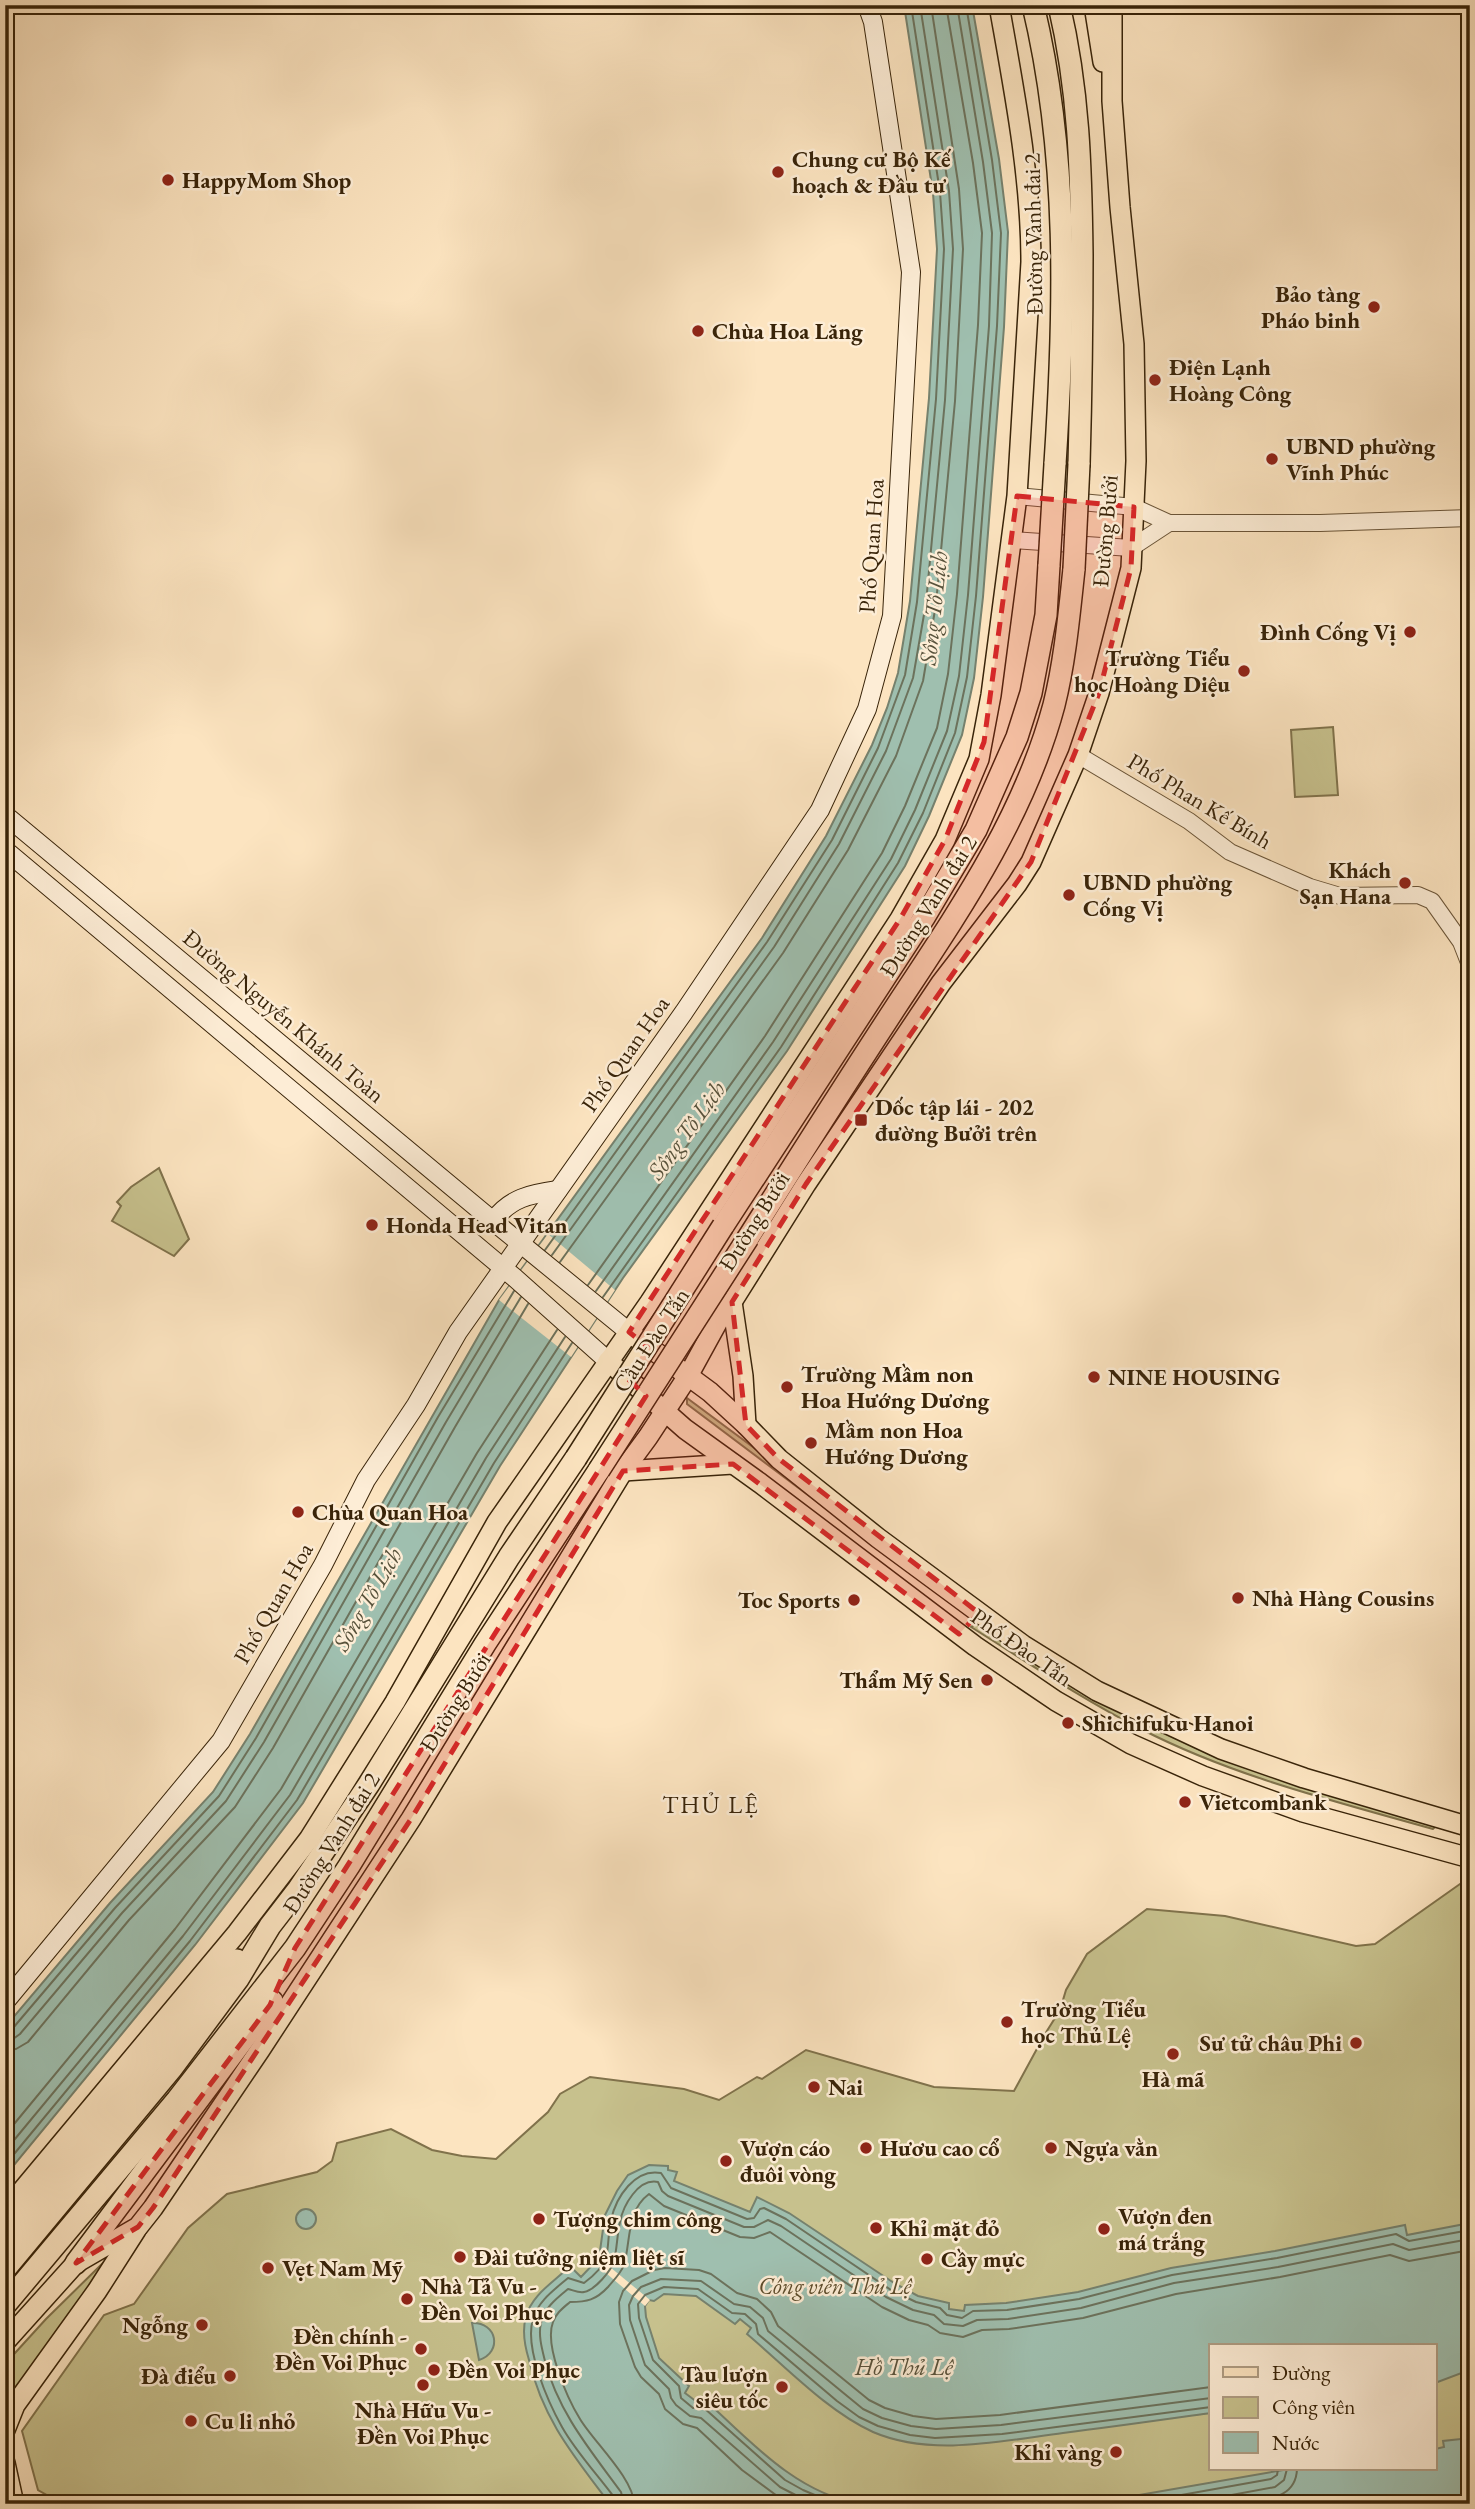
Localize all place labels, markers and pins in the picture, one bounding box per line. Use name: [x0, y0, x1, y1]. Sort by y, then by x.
place label: Chung cư Bộ Kế hoạch & Đầu tư: [792, 144, 952, 200]
marker: Chung cư Bộ Kế hoạch & Đầu tư: [770, 164, 786, 180]
place label: HappyMom Shop: [182, 165, 352, 195]
marker: HappyMom Shop: [160, 172, 176, 188]
place label: Bảo tàng Pháo binh: [1261, 279, 1360, 335]
marker: Bảo tàng Pháo binh: [1366, 299, 1382, 315]
place label: Chùa Hoa Lăng: [712, 316, 863, 346]
marker: Chùa Hoa Lăng: [690, 323, 706, 339]
place label: Điện Lạnh Hoàng Công: [1169, 352, 1292, 408]
marker: Điện Lạnh Hoàng Công: [1147, 372, 1163, 388]
place label: UBND phường Vĩnh Phúc: [1286, 431, 1436, 487]
marker: UBND phường Vĩnh Phúc: [1264, 451, 1280, 467]
place label: Đình Cống Vị: [1260, 617, 1396, 647]
marker: Đình Cống Vị: [1402, 624, 1418, 640]
place label: Trường Tiểu học Hoàng Diệu: [1074, 643, 1230, 699]
marker: Trường Tiểu học Hoàng Diệu: [1236, 663, 1252, 679]
place label: Khách Sạn Hana: [1300, 855, 1392, 911]
place label: UBND phường Cống Vị: [1083, 867, 1233, 923]
marker: Khách Sạn Hana: [1397, 875, 1413, 891]
marker: UBND phường Cống Vị: [1061, 887, 1077, 903]
place label: Dốc tập lái - 202 đường Bưởi trên: [875, 1092, 1037, 1148]
marker: Dốc tập lái - 202 đường Bưởi trên: [853, 1112, 869, 1128]
place label: Honda Head Vitan: [386, 1210, 568, 1240]
marker: Honda Head Vitan: [364, 1217, 380, 1233]
place label: Trường Mầm non Hoa Hướng Dương: [801, 1359, 990, 1415]
place label: NINE HOUSING: [1108, 1362, 1280, 1392]
marker: NINE HOUSING: [1086, 1369, 1102, 1385]
marker: Trường Mầm non Hoa Hướng Dương: [779, 1379, 795, 1395]
place label: Mầm non Hoa Hướng Dương: [825, 1415, 968, 1471]
marker: Mầm non Hoa Hướng Dương: [803, 1435, 819, 1451]
place label: Chùa Quan Hoa: [312, 1497, 469, 1527]
marker: Chùa Quan Hoa: [290, 1504, 306, 1520]
place label: Nhà Hàng Cousins: [1252, 1583, 1434, 1613]
place label: Toc Sports: [738, 1585, 840, 1615]
marker: Nhà Hàng Cousins: [1230, 1590, 1246, 1606]
marker: Toc Sports: [846, 1592, 862, 1608]
place label: Thẩm Mỹ Sen: [839, 1665, 973, 1695]
marker: Thẩm Mỹ Sen: [979, 1672, 995, 1688]
place label: Shichifuku Hanoi: [1082, 1708, 1254, 1738]
marker: Shichifuku Hanoi: [1060, 1715, 1076, 1731]
place label: Vietcombank: [1199, 1787, 1327, 1817]
marker: Vietcombank: [1177, 1794, 1193, 1810]
place label: Trường Tiểu học Thủ Lệ: [1021, 1994, 1146, 2050]
marker: Trường Tiểu học Thủ Lệ: [999, 2014, 1015, 2030]
place label: Sư tử châu Phi: [1200, 2028, 1342, 2058]
marker: Sư tử châu Phi: [1348, 2035, 1364, 2051]
marker: Hà mã: [1165, 2046, 1181, 2062]
place label: Hà mã: [1142, 2064, 1205, 2094]
place label: Nai: [828, 2072, 863, 2102]
marker: Nai: [806, 2079, 822, 2095]
place label: Vượn cáo đuôi vòng: [740, 2133, 836, 2189]
place label: Hươu cao cổ: [880, 2133, 1000, 2163]
place label: Ngựa vằn: [1065, 2133, 1158, 2163]
marker: Hươu cao cổ: [858, 2140, 874, 2156]
marker: Ngựa vằn: [1043, 2140, 1059, 2156]
marker: Vượn cáo đuôi vòng: [718, 2153, 734, 2169]
place label: Vượn đen má trắng: [1118, 2201, 1212, 2257]
place label: Tượng chim công: [553, 2204, 723, 2234]
marker: Tượng chim công: [531, 2211, 547, 2227]
place label: Khỉ mặt đỏ: [890, 2213, 1000, 2243]
marker: Khỉ mặt đỏ: [868, 2220, 884, 2236]
marker: Vượn đen má trắng: [1096, 2221, 1112, 2237]
place label: Đài tưởng niệm liệt sĩ: [474, 2242, 686, 2272]
place label: Cầy mực: [941, 2244, 1025, 2274]
marker: Đài tưởng niệm liệt sĩ: [452, 2249, 468, 2265]
marker: Cầy mực: [919, 2251, 935, 2267]
place label: Vẹt Nam Mỹ: [282, 2253, 404, 2283]
marker: Vẹt Nam Mỹ: [260, 2260, 276, 2276]
place label: Nhà Tả Vu - Đền Voi Phục: [421, 2271, 554, 2327]
marker: Nhà Tả Vu - Đền Voi Phục: [399, 2291, 415, 2307]
place label: Ngỗng: [122, 2310, 188, 2340]
marker: Ngỗng: [194, 2317, 210, 2333]
place label: Đền chính - Đền Voi Phục: [275, 2321, 408, 2377]
marker: Đền chính - Đền Voi Phục: [413, 2341, 429, 2357]
place label: Đền Voi Phục: [448, 2355, 581, 2385]
place label: Tàu lượn siêu tốc: [681, 2359, 769, 2415]
place label: Đà điểu: [141, 2361, 216, 2391]
marker: Đền Voi Phục: [426, 2362, 442, 2378]
marker: Đà điểu: [222, 2368, 238, 2384]
marker: Nhà Hữu Vu - Đền Voi Phục: [415, 2377, 431, 2393]
marker: Tàu lượn siêu tốc: [774, 2379, 790, 2395]
place label: Nhà Hữu Vu - Đền Voi Phục: [355, 2395, 491, 2451]
place label: Cu li nhỏ: [205, 2406, 296, 2436]
marker: Cu li nhỏ: [183, 2413, 199, 2429]
place label: Khỉ vàng: [1014, 2437, 1102, 2467]
marker: Khỉ vàng: [1108, 2444, 1124, 2460]

